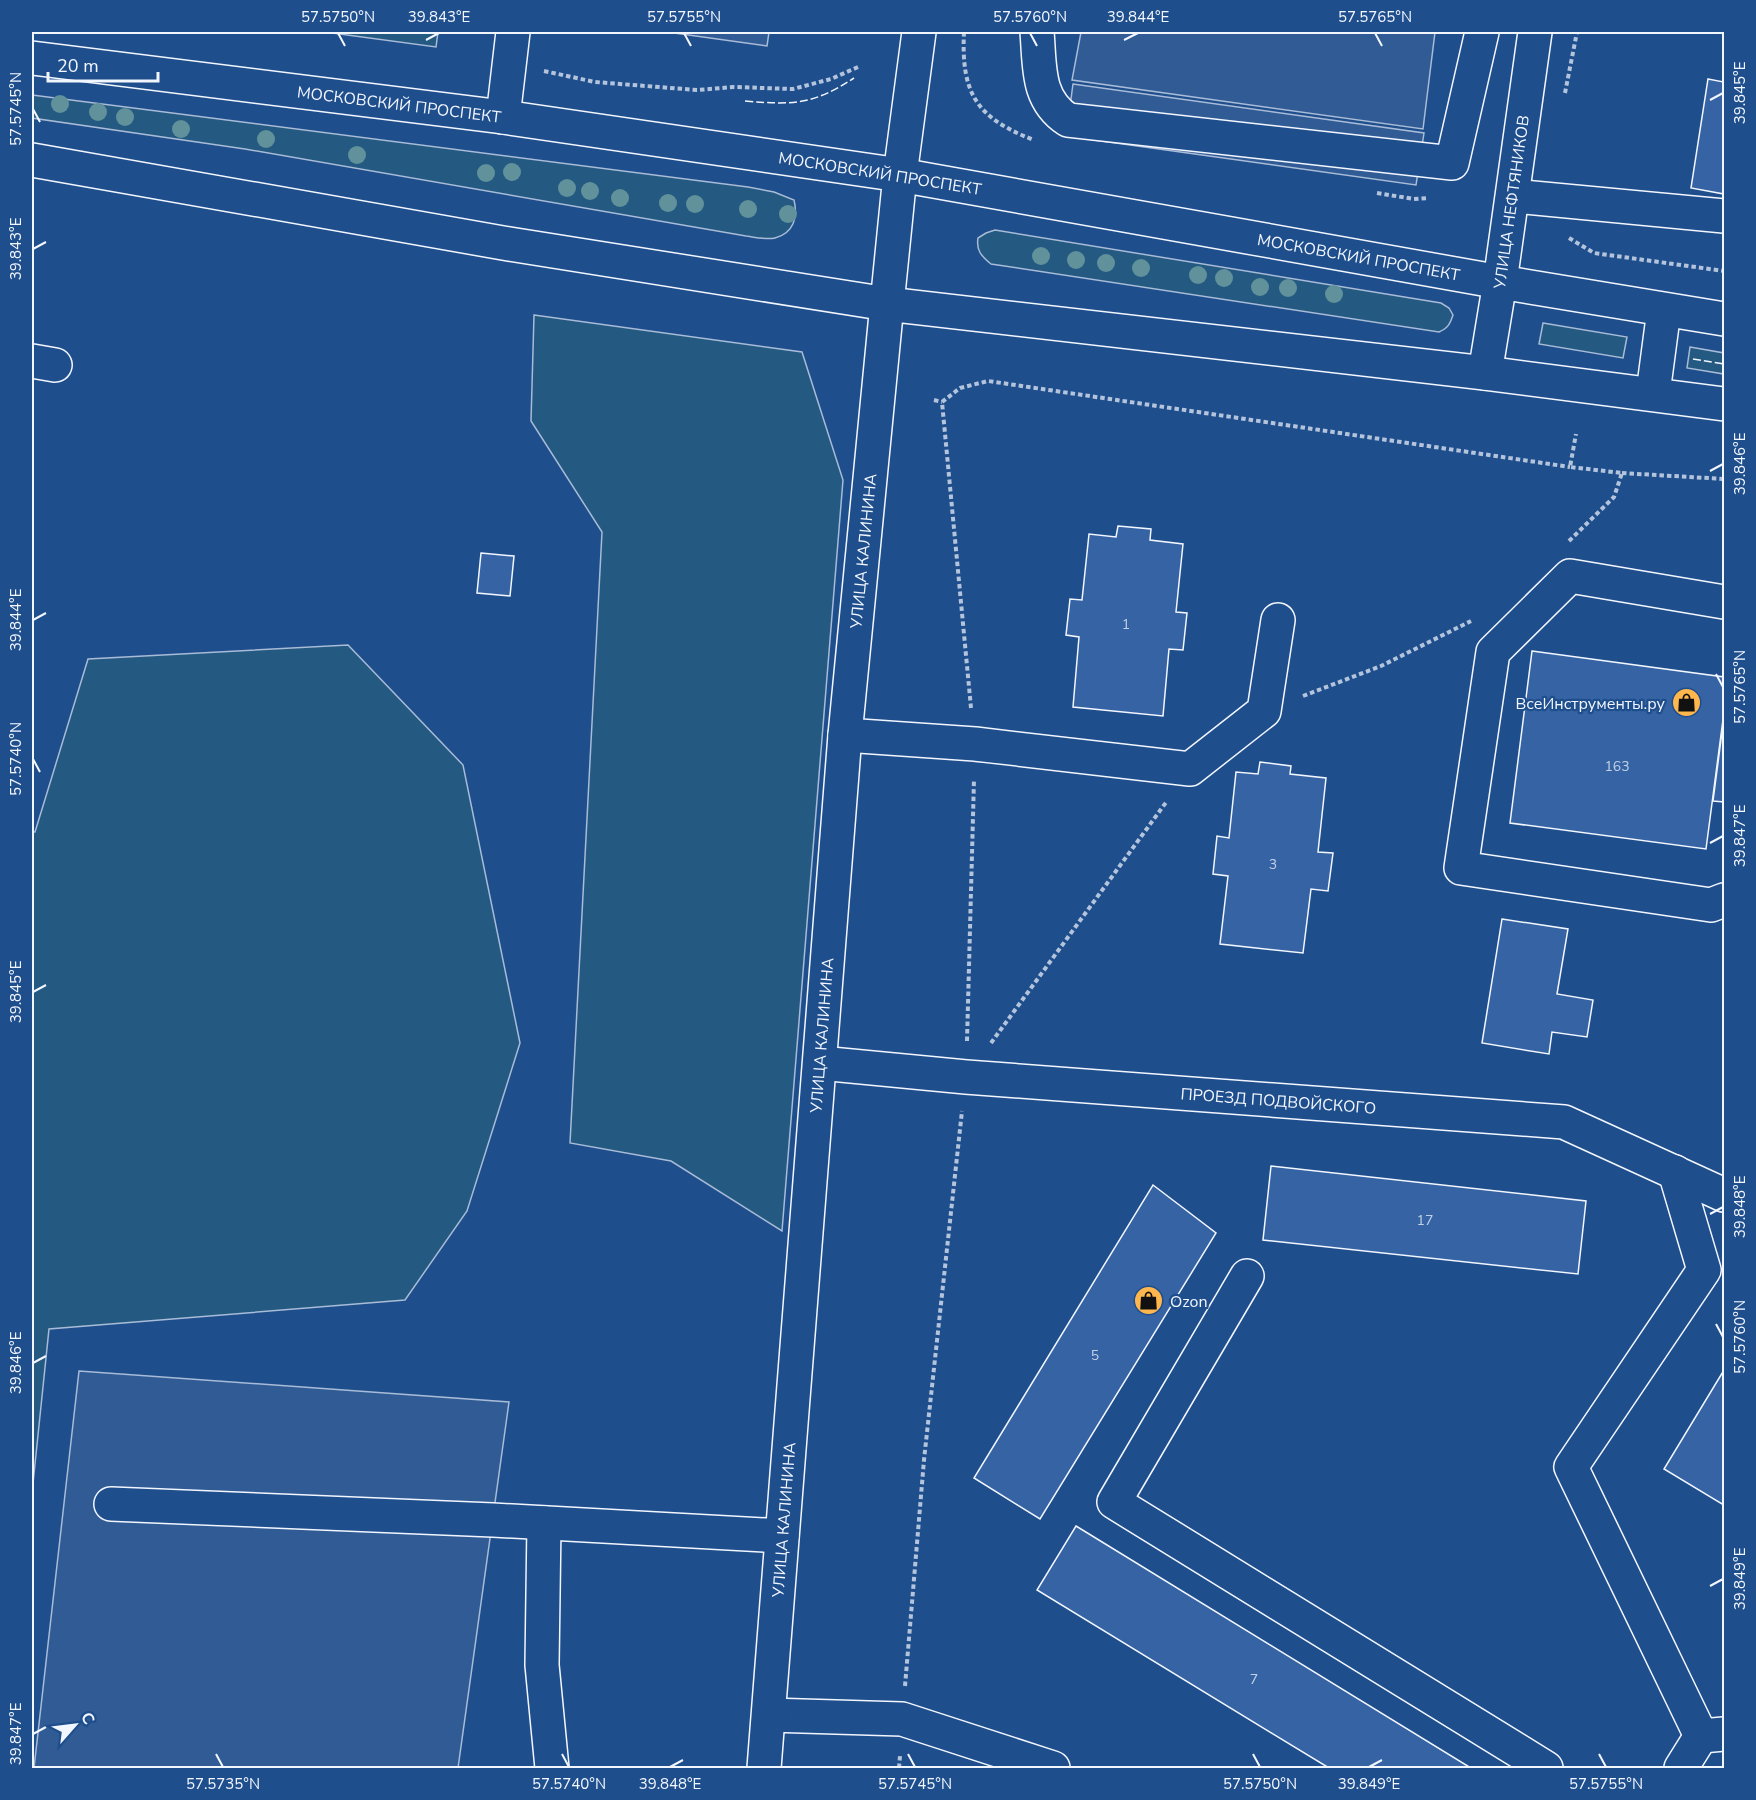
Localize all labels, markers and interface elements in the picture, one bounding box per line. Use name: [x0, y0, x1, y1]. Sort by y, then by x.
text: 57.5750°N: [301, 7, 375, 27]
text: 39.843°E: [408, 7, 470, 27]
text: 57.5755°N: [647, 7, 721, 27]
text: 57.5760°N: [993, 7, 1067, 27]
text: 39.844°E: [1107, 7, 1169, 27]
text: 57.5765°N: [1338, 7, 1412, 27]
scale bar: [48, 45, 158, 83]
text: 20 m: [57, 54, 99, 78]
text: 39.845°E: [1730, 62, 1750, 124]
text: 57.5745°N: [6, 72, 26, 146]
street label: МОСКОВСКИЙ ПРОСПЕКТ: [296, 81, 503, 129]
street label: УЛИЦА НЕФТЯНИКОВ: [1489, 114, 1535, 291]
street label: МОСКОВСКИЙ ПРОСПЕКТ: [777, 147, 983, 201]
text: 39.843°E: [6, 218, 26, 280]
street label: МОСКОВСКИЙ ПРОСПЕКТ: [1256, 229, 1462, 287]
text: 39.846°E: [1730, 433, 1750, 495]
street label: УЛИЦА КАЛИНИНА: [845, 472, 882, 631]
text: 39.844°E: [6, 589, 26, 651]
house number: 1: [1122, 615, 1130, 634]
text: 57.5765°N: [1730, 650, 1750, 724]
shop icon: ВсеИнструменты.ру: [1670, 687, 1702, 719]
place label: ВсеИнструменты.ру: [1515, 693, 1666, 715]
text: 57.5740°N: [6, 722, 26, 796]
house number: 163: [1604, 757, 1630, 776]
text: 39.847°E: [1730, 805, 1750, 867]
house number: 3: [1269, 855, 1277, 874]
street label: УЛИЦА КАЛИНИНА: [805, 957, 840, 1115]
text: 39.845°E: [6, 961, 26, 1023]
street label: ПРОЕЗД ПОДВОЙСКОГО: [1180, 1083, 1377, 1120]
text: 39.848°E: [1730, 1176, 1750, 1238]
house number: 17: [1417, 1211, 1433, 1230]
shop icon: Ozon: [1133, 1285, 1165, 1317]
place label: Ozon: [1170, 1291, 1208, 1313]
text: 57.5760°N: [1730, 1300, 1750, 1374]
text: 39.846°E: [6, 1332, 26, 1394]
house number: 5: [1091, 1346, 1099, 1365]
street label: УЛИЦА КАЛИНИНА: [767, 1441, 802, 1599]
text: 39.849°E: [1730, 1548, 1750, 1610]
house number: 7: [1250, 1670, 1258, 1689]
north arrow: [45, 1695, 105, 1755]
text: 39.847°E: [6, 1703, 26, 1765]
text: С: [75, 1708, 100, 1729]
text: 57.5735°N: [186, 1774, 260, 1794]
text: 57.5740°N: [532, 1774, 606, 1794]
text: 39.848°E: [639, 1774, 701, 1794]
text: 57.5745°N: [878, 1774, 952, 1794]
text: 57.5750°N: [1223, 1774, 1297, 1794]
text: 39.849°E: [1338, 1774, 1400, 1794]
text: 57.5755°N: [1569, 1774, 1643, 1794]

